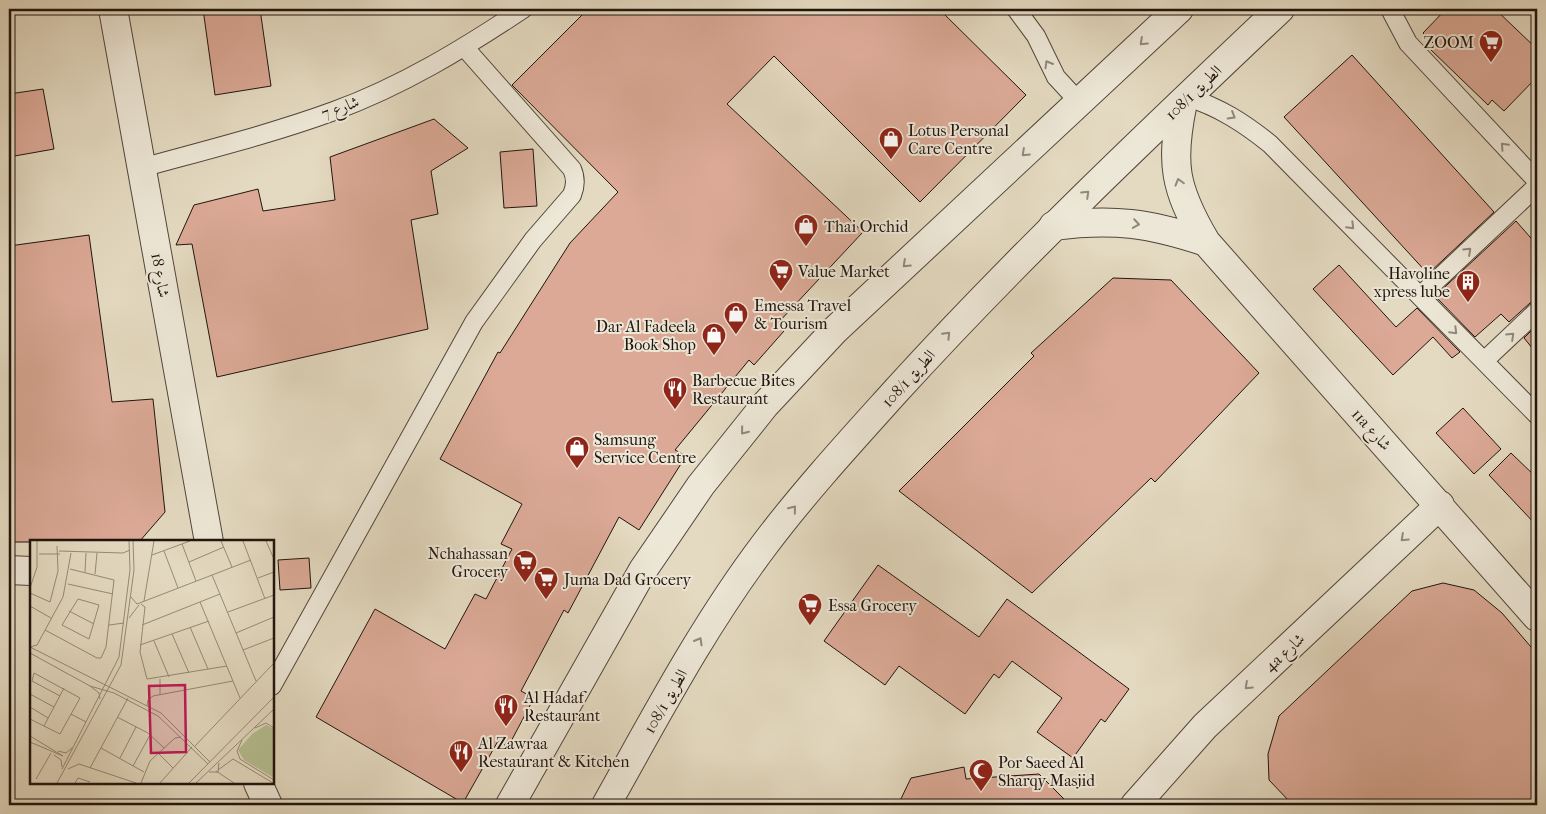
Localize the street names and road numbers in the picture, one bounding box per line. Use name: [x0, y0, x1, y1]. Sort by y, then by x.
street label: 108/1 الطريق: [1161, 61, 1226, 125]
street label: شارع 7: [319, 92, 363, 127]
street label: شارع 18: [143, 251, 174, 300]
street label: 108/1 الطريق: [878, 346, 940, 412]
street label: 11a شارع: [1345, 404, 1395, 457]
street label: 4a شارع: [1260, 629, 1311, 679]
street label: 108/1 الطريق: [640, 666, 692, 737]

